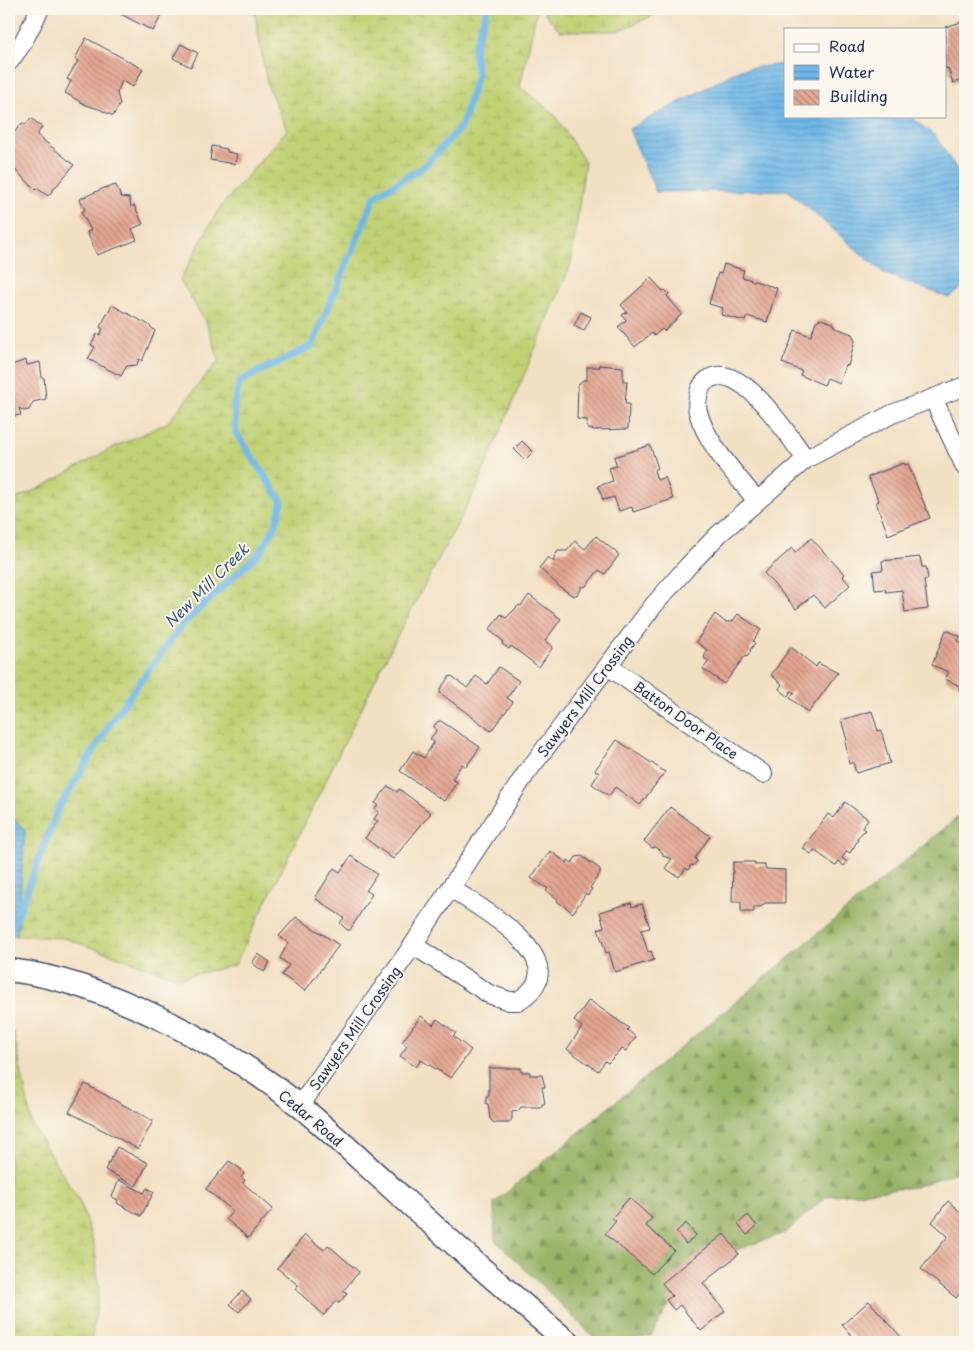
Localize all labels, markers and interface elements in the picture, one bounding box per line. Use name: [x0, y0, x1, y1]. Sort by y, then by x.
legend: [784, 28, 946, 118]
text: Road: [829, 34, 865, 57]
text: Water: [829, 60, 874, 83]
text: Building: [829, 84, 888, 107]
water label: New Mill Creek: [159, 537, 254, 632]
street label: Sawyers Mill Crossing: [532, 631, 638, 761]
street label: Batton Door Place: [629, 676, 743, 764]
street label: Sawyers Mill Crossing: [304, 962, 406, 1094]
street label: Cedar Road: [274, 1085, 348, 1151]

